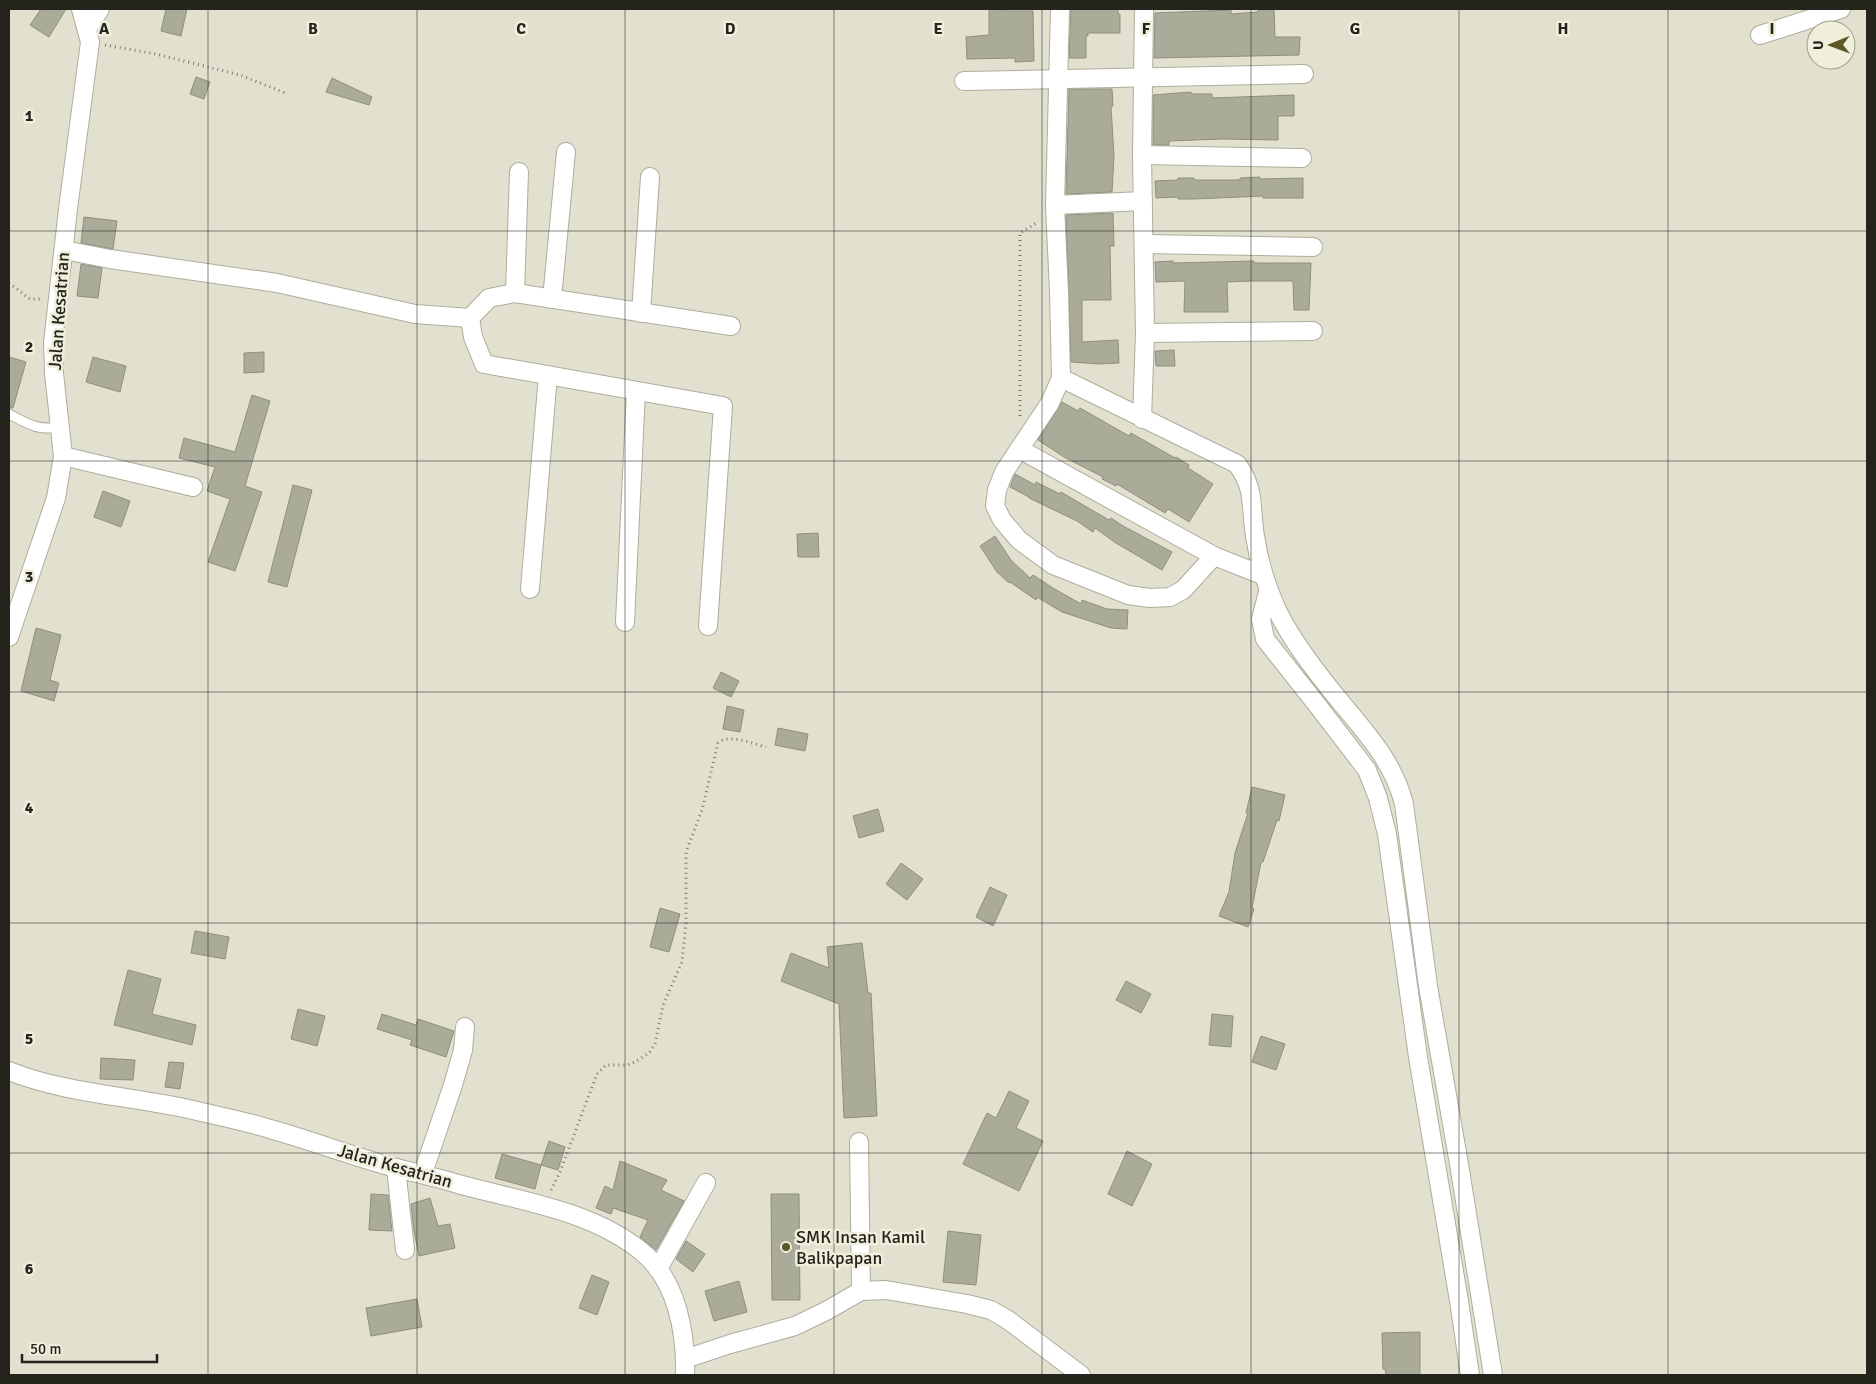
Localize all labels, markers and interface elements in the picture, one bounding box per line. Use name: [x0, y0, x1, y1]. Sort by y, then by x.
text: A: [99, 19, 110, 39]
text: B: [308, 19, 318, 39]
text: C: [516, 19, 526, 39]
text: D: [725, 19, 736, 39]
text: E: [933, 19, 943, 39]
text: F: [1142, 19, 1151, 39]
text: G: [1350, 19, 1360, 39]
text: H: [1558, 19, 1568, 39]
text: I: [1769, 19, 1775, 39]
north arrow: [1806, 20, 1856, 70]
text: U: [1810, 40, 1827, 50]
text: 1: [25, 106, 34, 126]
street label: Jalan Kesatrian: [44, 251, 74, 371]
text: 2: [25, 337, 33, 357]
text: 3: [25, 567, 33, 587]
text: 4: [25, 798, 34, 818]
text: 5: [25, 1029, 33, 1049]
street label: Jalan Kesatrian: [335, 1139, 455, 1193]
place label: SMK Insan Kamil Balikpapan: [796, 1226, 925, 1269]
marker: SMK Insan Kamil Balikpapan: [780, 1241, 792, 1253]
text: 6: [25, 1259, 34, 1279]
scale bar: [22, 1332, 158, 1364]
text: 50 m: [30, 1340, 61, 1358]

